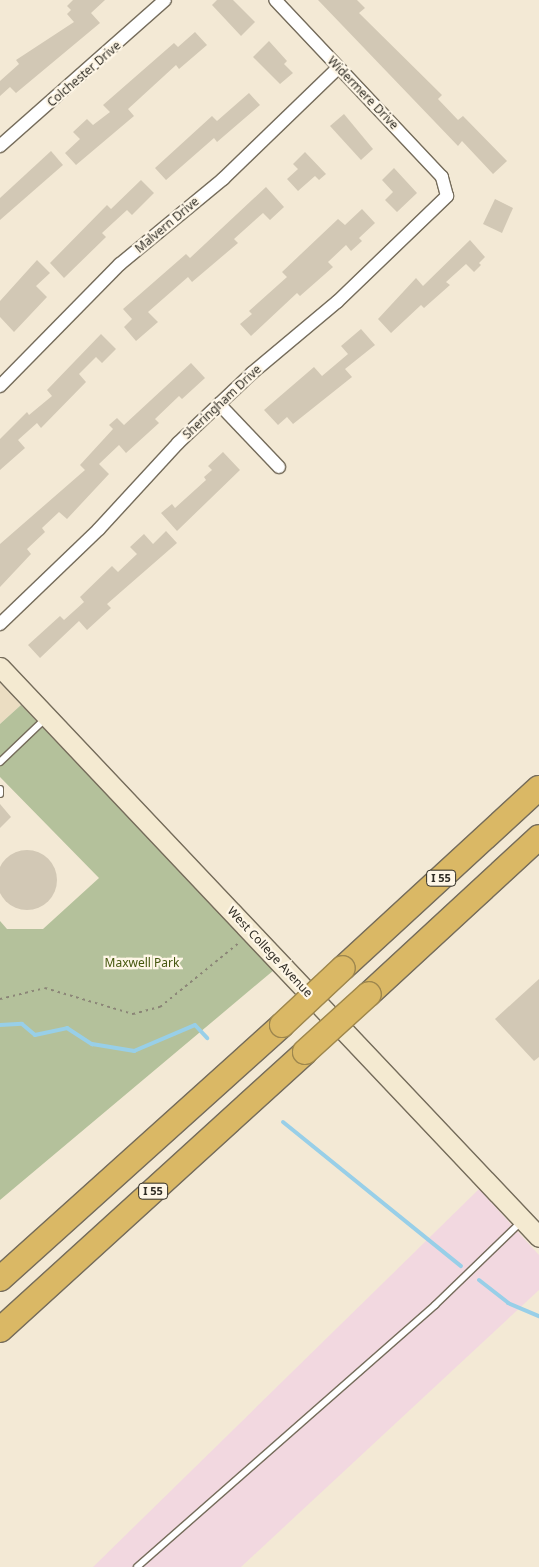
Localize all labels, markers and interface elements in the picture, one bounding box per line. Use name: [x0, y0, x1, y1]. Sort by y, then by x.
street label: Colchester Drive: [44, 38, 124, 110]
street label: Widermere Drive: [325, 54, 401, 132]
street label: Malvern Drive: [132, 194, 202, 256]
street label: Sheringham Drive: [180, 362, 264, 442]
road number: I 55: [426, 870, 456, 886]
street label: West College Avenue: [224, 904, 316, 1000]
park label: Maxwell Park: [105, 956, 179, 970]
road number: I 55: [138, 1182, 168, 1200]

